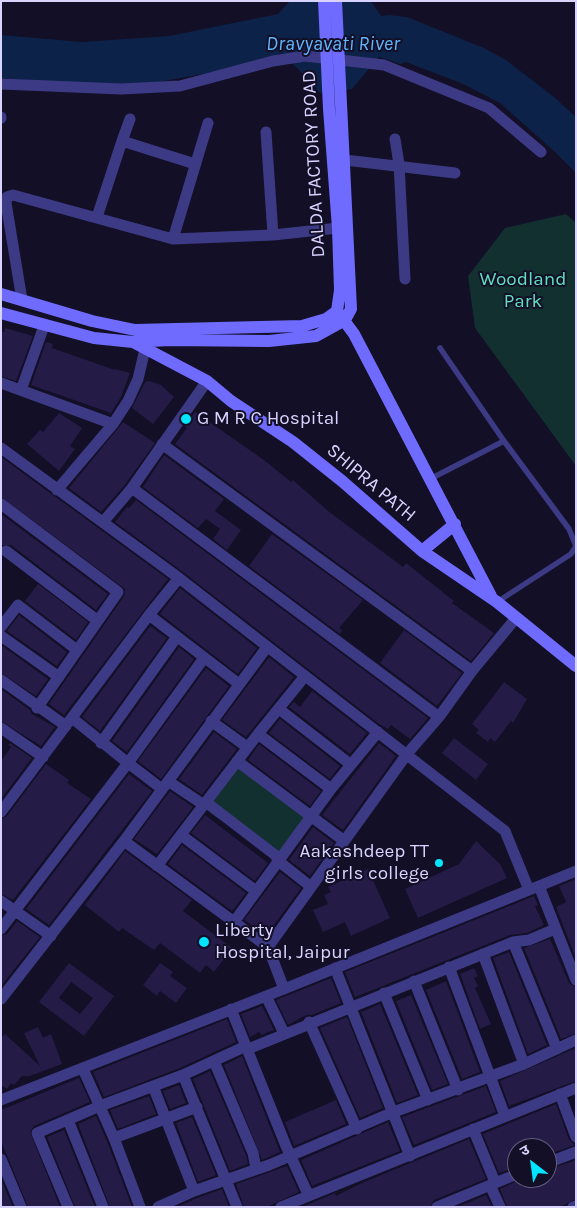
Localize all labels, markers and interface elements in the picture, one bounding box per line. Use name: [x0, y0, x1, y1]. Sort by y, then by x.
water label: Dravyavati River: [266, 32, 400, 56]
street label: DALDA FACTORY ROAD: [298, 70, 330, 258]
park label: Woodland Park: [480, 269, 566, 313]
place label: G M R C Hospital: [197, 408, 339, 430]
marker: G M R C Hospital: [179, 412, 193, 426]
street label: SHIPRA PATH: [322, 439, 420, 527]
place label: Aakashdeep TT girls college: [300, 841, 429, 885]
marker: Aakashdeep TT girls college: [433, 857, 445, 869]
place label: Liberty Hospital, Jaipur: [215, 920, 350, 964]
marker: Liberty Hospital, Jaipur: [197, 935, 211, 949]
north arrow: [507, 1138, 557, 1188]
text: उ: [517, 1141, 533, 1160]

